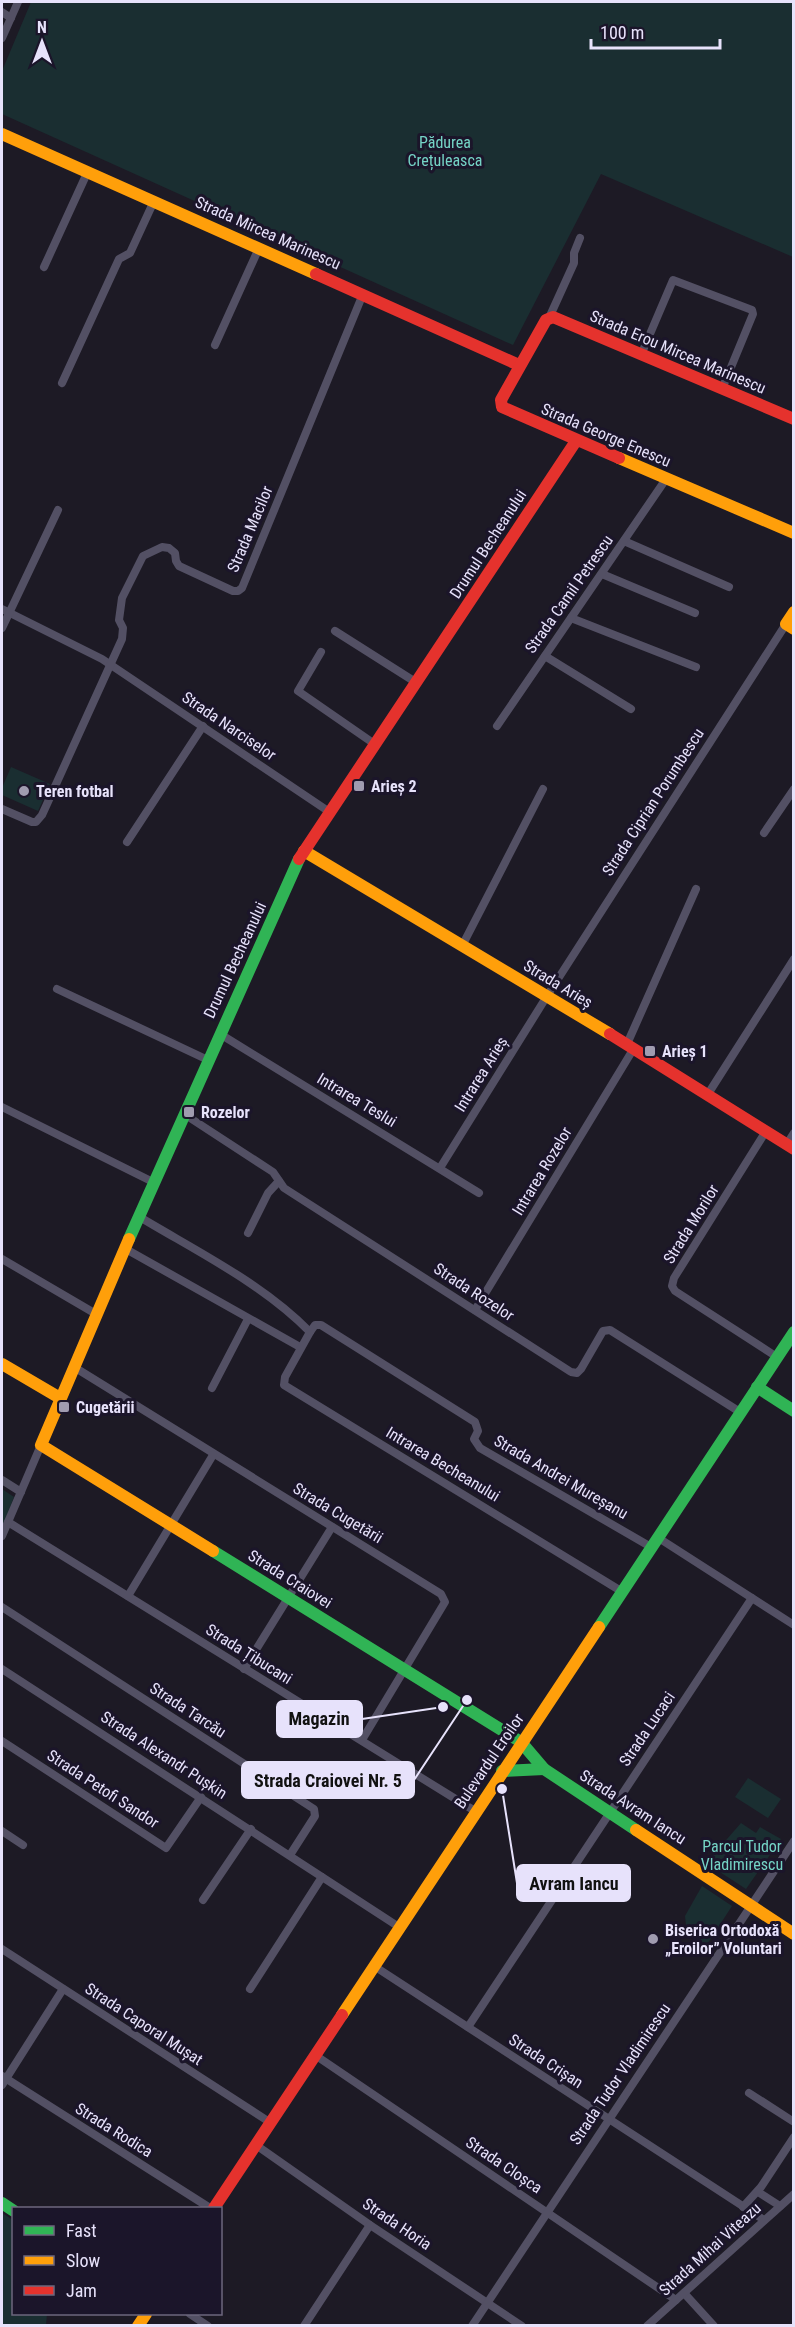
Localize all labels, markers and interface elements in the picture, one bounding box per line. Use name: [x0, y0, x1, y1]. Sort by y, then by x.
north arrow: [12, 12, 72, 72]
scale bar: [591, 12, 720, 50]
text: N: [37, 18, 47, 37]
text: 100 m: [600, 22, 644, 43]
park label: Pădurea Crețuleasca: [408, 133, 482, 171]
street label: Strada Mircea Marinescu: [192, 192, 344, 274]
street label: Strada Erou Mircea Marinescu: [587, 306, 769, 398]
street label: Strada George Enescu: [538, 399, 674, 471]
street label: Strada Macilor: [223, 483, 277, 575]
street label: Drumul Becheanului: [446, 486, 530, 602]
street label: Strada Camil Petrescu: [521, 531, 617, 657]
street label: Strada Narciselor: [178, 688, 280, 764]
street label: Strada Ciprian Porumbescu: [598, 725, 708, 879]
place label: Arieș 2: [371, 777, 417, 796]
marker: Arieș 2: [352, 779, 366, 793]
place label: Teren fotbal: [36, 782, 114, 801]
marker: Teren fotbal: [17, 784, 31, 798]
street label: Drumul Becheanului: [200, 899, 270, 1021]
street label: Strada Arieș: [520, 956, 596, 1013]
street label: Intrarea Arieș: [450, 1033, 512, 1116]
place label: Arieș 1: [662, 1042, 708, 1061]
marker: Arieș 1: [643, 1044, 657, 1058]
street label: Intrarea Teslui: [314, 1069, 400, 1131]
place label: Rozelor: [201, 1103, 250, 1122]
marker: Rozelor: [182, 1105, 196, 1119]
street label: Intrarea Rozelor: [508, 1123, 576, 1219]
street label: Strada Morilor: [659, 1181, 723, 1267]
street label: Strada Rozelor: [430, 1259, 518, 1325]
place label: Cugetării: [76, 1398, 135, 1417]
marker: Cugetării: [57, 1400, 71, 1414]
street label: Intrarea Becheanului: [383, 1423, 503, 1505]
street label: Strada Andrei Mureșanu: [490, 1431, 631, 1524]
street label: Strada Cugetării: [290, 1479, 386, 1547]
street label: Strada Craiovei: [245, 1546, 335, 1612]
street label: Strada Țibucani: [202, 1620, 296, 1689]
street label: Strada Tarcău: [146, 1678, 230, 1742]
street label: Strada Lucaci: [615, 1688, 679, 1770]
callout: Magazin: [277, 1701, 362, 1737]
street label: Strada Alexandr Pușkin: [97, 1707, 231, 1804]
text: Magazin: [288, 1708, 350, 1729]
street label: Bulevardul Eroilor: [450, 1710, 528, 1812]
street label: Strada Petofi Sandor: [44, 1746, 163, 1832]
callout: Strada Craiovei Nr. 5: [242, 1762, 414, 1798]
street label: Strada Avram Iancu: [576, 1766, 690, 1848]
text: Strada Craiovei Nr. 5: [254, 1770, 402, 1791]
park label: Parcul Tudor Vladimirescu: [701, 1837, 783, 1874]
callout: Avram Iancu: [517, 1865, 630, 1901]
text: Avram Iancu: [529, 1873, 619, 1894]
place label: Biserica Ortodoxă „Eroilor” Voluntari: [665, 1921, 782, 1958]
marker: Biserica Ortodoxă „Eroilor” Voluntari: [646, 1932, 660, 1946]
street label: Strada Caporal Mușat: [81, 1979, 207, 2070]
street label: Strada Tudor Vladimirescu: [566, 2000, 674, 2148]
street label: Strada Crișan: [505, 2030, 587, 2093]
street label: Strada Rodica: [72, 2099, 156, 2161]
street label: Strada Cloșca: [462, 2133, 546, 2198]
street label: Strada Horia: [359, 2194, 435, 2254]
street label: Strada Mihai Viteazu: [655, 2198, 765, 2300]
legend: [12, 2207, 222, 2315]
text: Fast: [66, 2220, 97, 2241]
text: Slow: [66, 2250, 101, 2271]
text: Jam: [66, 2280, 97, 2301]

